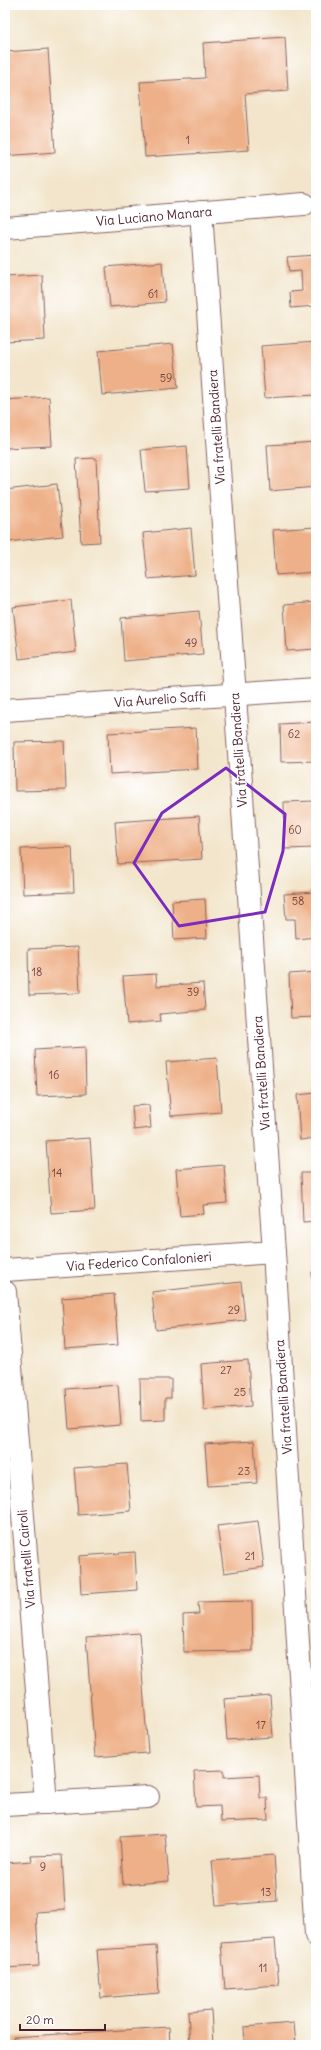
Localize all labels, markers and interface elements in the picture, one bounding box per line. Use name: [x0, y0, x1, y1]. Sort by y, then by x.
house number: 1: [186, 133, 190, 147]
street label: Via Luciano Manara: [95, 203, 213, 230]
house number: 61: [148, 287, 158, 301]
street label: Via fratelli Bandiera: [204, 369, 229, 485]
house number: 59: [160, 371, 172, 385]
house number: 49: [185, 636, 197, 650]
street label: Via Aurelio Saffi: [114, 688, 206, 711]
street label: Via fratelli Bandiera: [226, 692, 251, 808]
house number: 62: [288, 727, 300, 741]
house number: 60: [288, 823, 302, 837]
house number: 58: [292, 894, 304, 908]
house number: 18: [32, 965, 42, 979]
house number: 39: [187, 985, 199, 999]
street label: Via fratelli Bandiera: [249, 1015, 274, 1131]
house number: 16: [49, 1068, 59, 1082]
house number: 14: [52, 1166, 62, 1180]
street label: Via Federico Confalonieri: [66, 1248, 212, 1275]
house number: 29: [228, 1303, 240, 1317]
street label: Via fratelli Bandiera: [271, 1339, 296, 1455]
house number: 27: [220, 1363, 232, 1377]
house number: 25: [234, 1385, 246, 1399]
house number: 23: [238, 1464, 250, 1478]
street label: Via fratelli Cairoli: [14, 1509, 39, 1609]
house number: 21: [245, 1549, 255, 1563]
house number: 17: [256, 1718, 266, 1732]
house number: 9: [40, 1860, 46, 1874]
house number: 13: [261, 1885, 271, 1899]
house number: 11: [259, 1961, 267, 1975]
scale bar: [20, 2006, 105, 2032]
text: 20 m: [26, 2012, 54, 2027]

